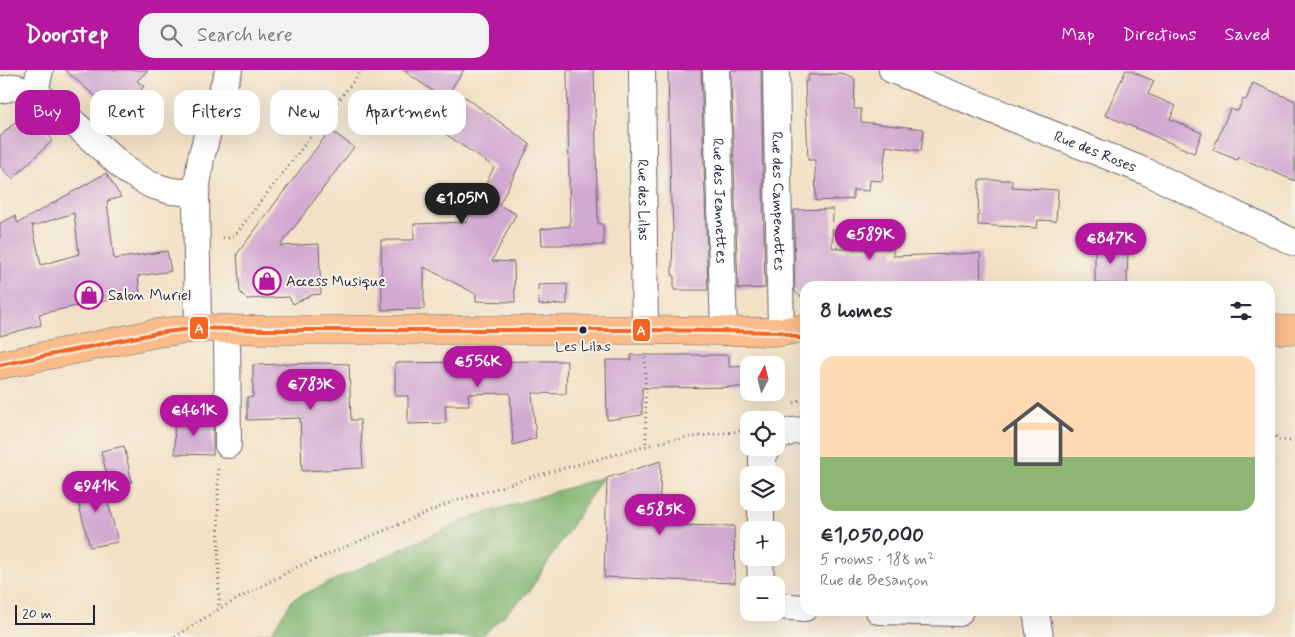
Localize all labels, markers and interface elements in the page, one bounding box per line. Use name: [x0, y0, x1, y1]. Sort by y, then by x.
search box: [139, 13, 489, 58]
text: Doorstep: [25, 20, 109, 51]
icon: search: [157, 21, 185, 49]
text: Search here: [197, 23, 293, 48]
text: Map: [1062, 23, 1095, 47]
text: Directions: [1123, 23, 1197, 47]
text: Saved: [1225, 23, 1270, 47]
chip: Buy: [15, 90, 80, 135]
chip: Rent: [90, 90, 164, 135]
chip: Filters: [174, 90, 260, 135]
chip: New: [270, 90, 338, 135]
chip: Apartment: [348, 90, 466, 135]
street label: Rue des Roses: [1051, 127, 1139, 178]
street label: Rue des Campenottes: [766, 131, 789, 271]
street label: Rue des Jeannettes: [707, 138, 731, 265]
street label: Rue des Lilas: [632, 159, 653, 241]
pin: €1.05M: [421, 182, 503, 225]
text: €1.05M: [436, 188, 488, 209]
pin: €589K: [835, 218, 905, 261]
pin: €847K: [1076, 222, 1146, 265]
text: €589K: [846, 224, 894, 245]
text: €847K: [1086, 228, 1136, 249]
shop icon: Access Musique: [252, 266, 282, 296]
place label: Access Musique: [286, 272, 386, 292]
shop icon: Salon Muriel: [74, 280, 104, 310]
place label: Salon Muriel: [108, 286, 191, 306]
text: 8 homes: [820, 297, 892, 325]
icon: filters: [1227, 297, 1255, 325]
line badge: A: [189, 316, 209, 340]
line badge: A: [632, 318, 651, 342]
text: A: [194, 320, 204, 338]
text: A: [636, 322, 646, 340]
marker: Les Lilas: [578, 325, 588, 335]
place label: Les Lilas: [555, 338, 611, 356]
pin: €556K: [443, 346, 513, 388]
text: €556K: [454, 351, 502, 372]
north arrow: [740, 356, 785, 401]
map controls: [740, 356, 785, 621]
pin: €783K: [276, 368, 346, 411]
text: €783K: [288, 374, 334, 395]
icon: home: [993, 389, 1083, 479]
pin: €461K: [159, 394, 229, 437]
text: €461K: [171, 400, 217, 421]
button: locate: [740, 411, 785, 456]
button: layers: [740, 466, 785, 511]
pin: €941K: [61, 470, 131, 513]
text: €941K: [73, 476, 119, 497]
pin: €585K: [625, 494, 695, 536]
text: €585K: [635, 499, 685, 520]
button: +: [740, 521, 785, 566]
text: €1,050,000: [820, 521, 924, 549]
text: 5 rooms · 188 m²: [820, 549, 934, 570]
text: Rue de Besançon: [820, 570, 928, 591]
button: −: [740, 576, 785, 621]
scale bar: [15, 602, 95, 625]
text: 20 m: [22, 605, 52, 623]

